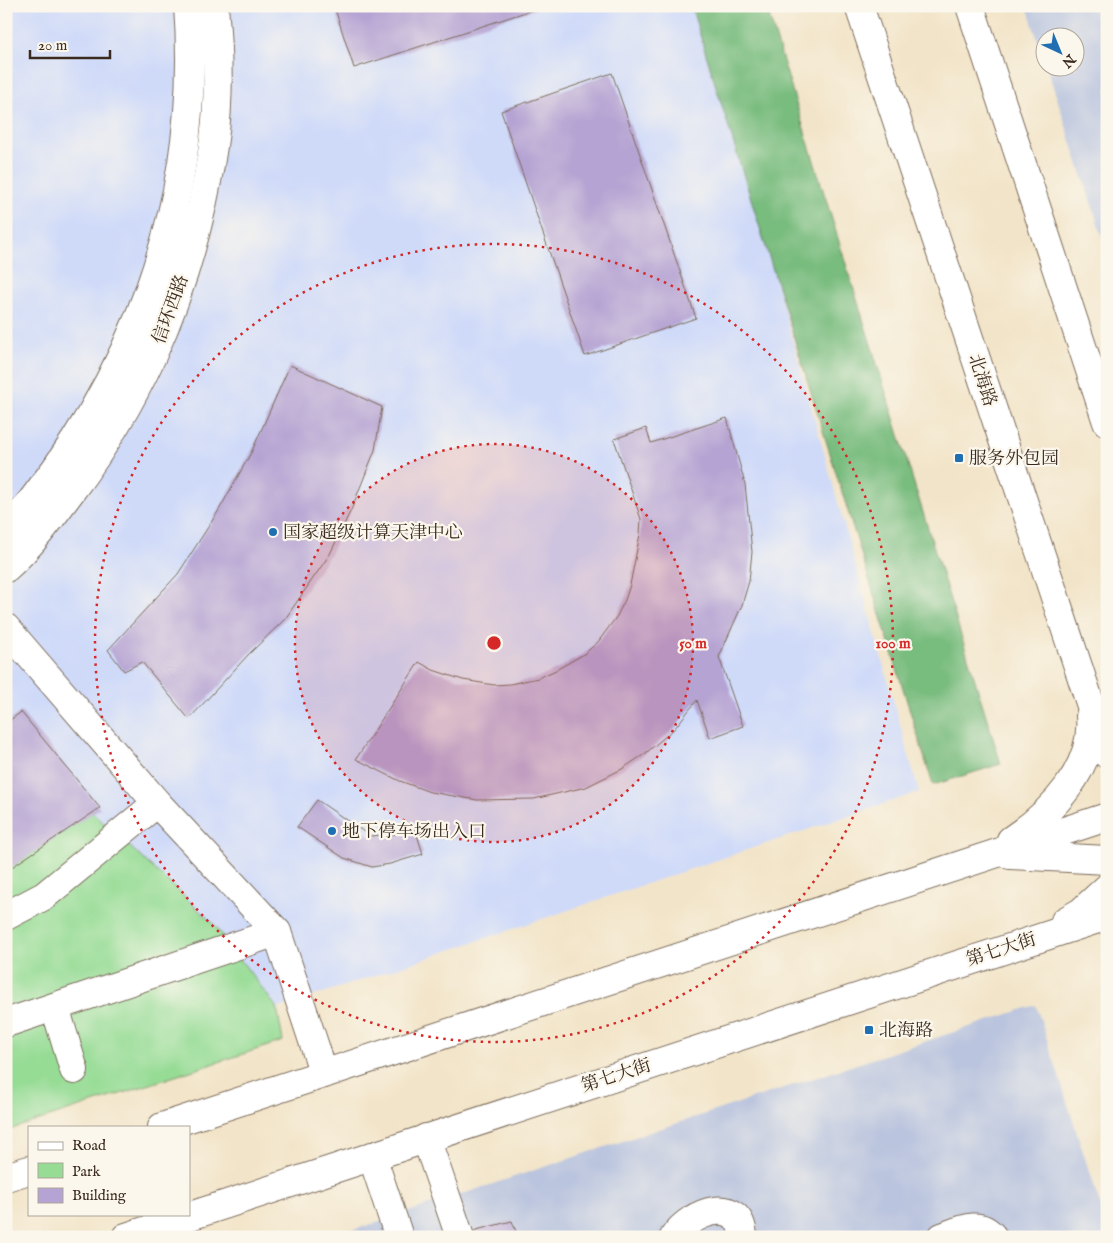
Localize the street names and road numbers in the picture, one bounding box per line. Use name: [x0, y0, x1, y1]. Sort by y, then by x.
street label: 信环西路: [148, 272, 195, 347]
street label: 北海路: [962, 351, 1001, 410]
street label: 第七大街: [964, 928, 1039, 972]
street label: 第七大街: [579, 1054, 654, 1098]

